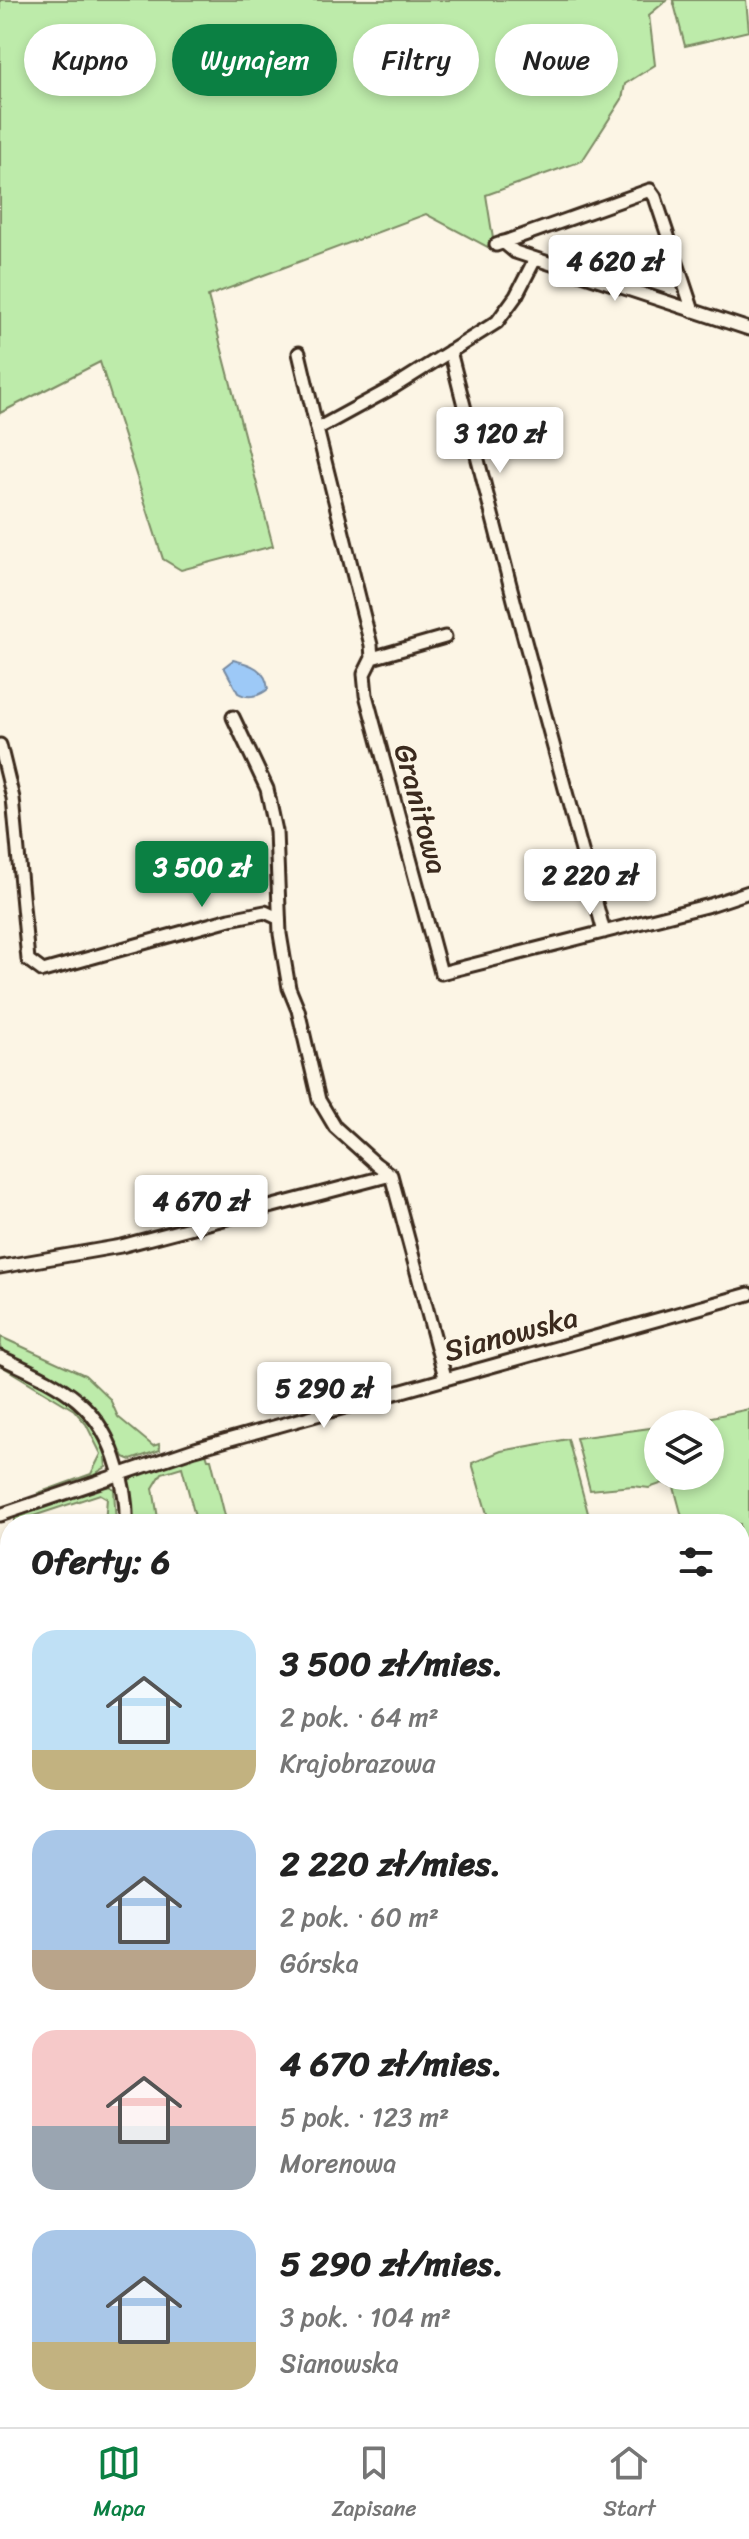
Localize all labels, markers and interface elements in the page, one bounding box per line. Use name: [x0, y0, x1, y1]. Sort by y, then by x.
chip: Kupno: [24, 24, 156, 96]
chip: Wynajem: [172, 24, 337, 96]
chip: Filtry: [353, 24, 479, 96]
chip: Nowe: [495, 24, 618, 96]
pin: 4 620 zł: [532, 235, 698, 303]
text: 4 620 zł: [567, 238, 663, 284]
pin: 3 120 zł: [417, 407, 583, 475]
text: 3 120 zł: [454, 410, 546, 456]
street label: Granitowa: [378, 738, 464, 880]
pin: 3 500 zł: [119, 841, 285, 909]
text: 3 500 zł: [153, 844, 251, 890]
pin: 2 220 zł: [507, 849, 673, 917]
text: 2 220 zł: [542, 852, 638, 898]
pin: 4 670 zł: [118, 1175, 284, 1243]
text: 4 670 zł: [153, 1178, 249, 1224]
street label: Sianowska: [438, 1290, 584, 1378]
pin: 5 290 zł: [241, 1362, 407, 1430]
text: 5 290 zł: [275, 1365, 373, 1411]
map controls: [644, 1410, 724, 1490]
button: layers: [644, 1410, 724, 1490]
text: Oferty: 6: [32, 1532, 170, 1592]
icon: filters: [674, 1540, 718, 1584]
text: 3 500 zł/mies.: [280, 1634, 503, 1694]
icon: home: [96, 1662, 192, 1758]
text: 2 pok. · 64 m²: [280, 1694, 439, 1740]
text: Krajobrazowa: [280, 1740, 435, 1786]
text: 2 220 zł/mies.: [280, 1834, 501, 1894]
icon: home: [96, 1862, 192, 1958]
text: 2 pok. · 60 m²: [280, 1894, 439, 1940]
text: Górska: [280, 1940, 359, 1986]
text: 4 670 zł/mies.: [280, 2034, 502, 2094]
icon: home: [96, 2062, 192, 2158]
text: 5 pok. · 123 m²: [280, 2094, 449, 2140]
text: Morenowa: [280, 2140, 396, 2186]
text: 5 290 zł/mies.: [280, 2234, 503, 2294]
icon: home: [96, 2262, 192, 2358]
text: 3 pok. · 104 m²: [280, 2294, 451, 2340]
text: Sianowska: [280, 2340, 399, 2386]
tab: Mapa: [93, 2441, 145, 2528]
tab: Zapisane: [332, 2441, 417, 2528]
tab: Start: [603, 2441, 656, 2528]

